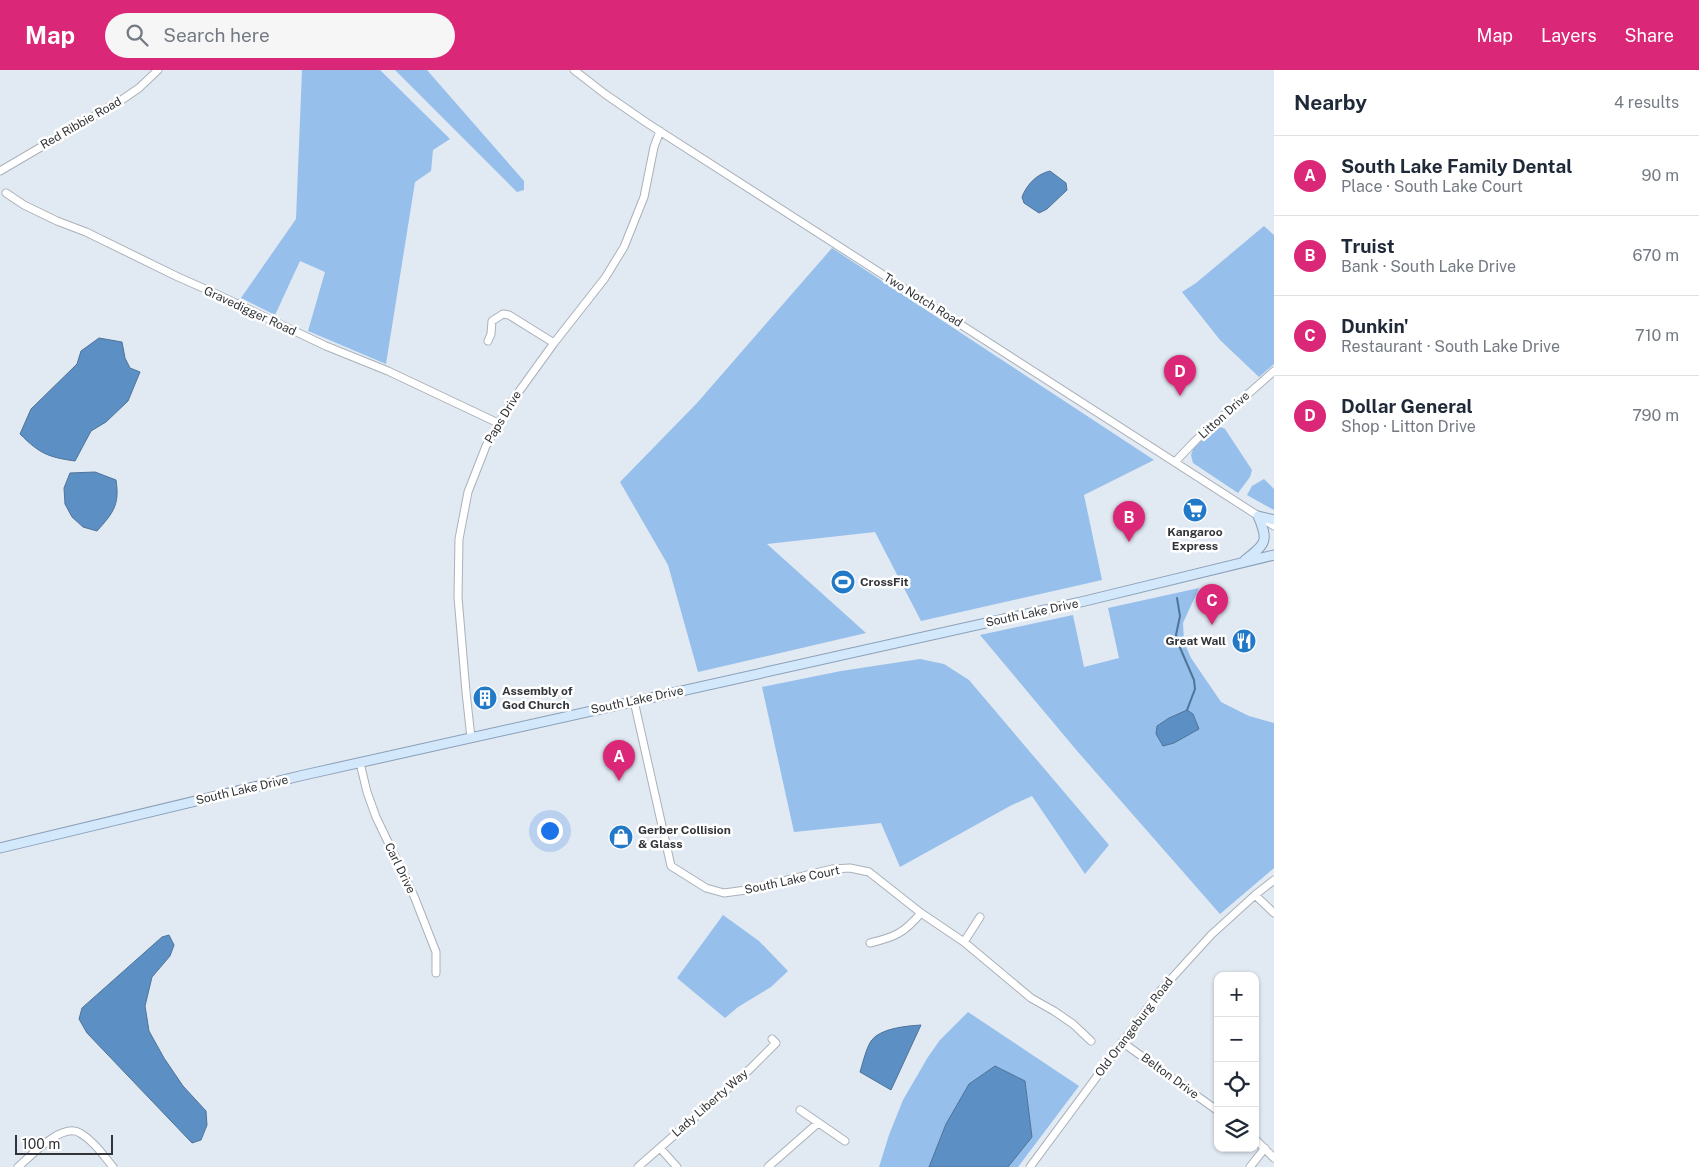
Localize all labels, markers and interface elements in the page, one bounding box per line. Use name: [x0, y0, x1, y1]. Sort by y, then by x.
search box: [105, 13, 455, 58]
text: Map: [25, 21, 75, 49]
icon: search: [123, 21, 151, 49]
text: Search here: [163, 24, 270, 46]
text: Map: [1477, 25, 1513, 46]
text: Layers: [1541, 25, 1597, 46]
text: Share: [1625, 25, 1674, 46]
text: Nearby: [1294, 90, 1367, 115]
text: 4 results: [1614, 93, 1679, 112]
street label: Red Ribbie Road: [38, 94, 124, 152]
text: South Lake Family Dental: [1341, 155, 1572, 177]
text: A: [1304, 166, 1316, 185]
text: 90 m: [1642, 166, 1679, 185]
text: Place · South Lake Court: [1341, 177, 1523, 196]
text: Truist: [1341, 235, 1395, 257]
text: B: [1305, 246, 1315, 265]
text: 670 m: [1633, 246, 1679, 265]
text: Bank · South Lake Drive: [1341, 257, 1516, 276]
street label: Two Notch Road: [881, 270, 965, 330]
street label: Gravedigger Road: [202, 284, 298, 338]
text: Dunkin': [1341, 315, 1409, 337]
text: C: [1304, 326, 1316, 345]
text: 710 m: [1635, 326, 1679, 345]
text: Restaurant · South Lake Drive: [1341, 337, 1560, 356]
pin: D: [1164, 355, 1196, 396]
street label: Paps Drive: [482, 388, 524, 446]
street label: Litton Drive: [1196, 388, 1253, 442]
text: Dollar General: [1341, 395, 1473, 417]
text: D: [1304, 406, 1316, 425]
text: 790 m: [1632, 406, 1679, 425]
text: Shop · Litton Drive: [1341, 417, 1476, 436]
supermarket icon: Kangaroo Express: [1182, 497, 1208, 523]
pin: B: [1113, 501, 1145, 542]
place label: Kangaroo Express: [1167, 525, 1223, 553]
sports icon: CrossFit: [830, 569, 856, 595]
place label: CrossFit: [860, 575, 909, 589]
pin: C: [1196, 584, 1228, 625]
street label: South Lake Drive: [984, 596, 1080, 630]
restaurant icon: Great Wall: [1231, 628, 1257, 654]
place label: Great Wall: [1165, 634, 1226, 648]
street label: South Lake Drive: [589, 683, 685, 717]
place label: Assembly of God Church: [502, 684, 573, 712]
building icon: Assembly of God Church: [472, 685, 498, 711]
pin: A: [603, 740, 635, 781]
street label: South Lake Drive: [194, 773, 290, 807]
your location: [537, 818, 563, 844]
place label: Gerber Collision & Glass: [638, 823, 731, 851]
shop icon: Gerber Collision & Glass: [608, 824, 634, 850]
street label: Carl Drive: [382, 840, 418, 896]
street label: South Lake Court: [743, 863, 841, 897]
map controls: [1214, 972, 1259, 1152]
button: +: [1214, 972, 1259, 1017]
street label: Old Orangeburg Road: [1092, 975, 1176, 1079]
button: −: [1214, 1017, 1259, 1062]
street label: Belton Drive: [1138, 1050, 1202, 1102]
button: locate: [1214, 1062, 1259, 1107]
street label: Lady Liberty Way: [669, 1066, 751, 1140]
button: layers: [1214, 1107, 1259, 1152]
scale bar: [15, 1132, 112, 1155]
text: 100 m: [22, 1136, 60, 1152]

